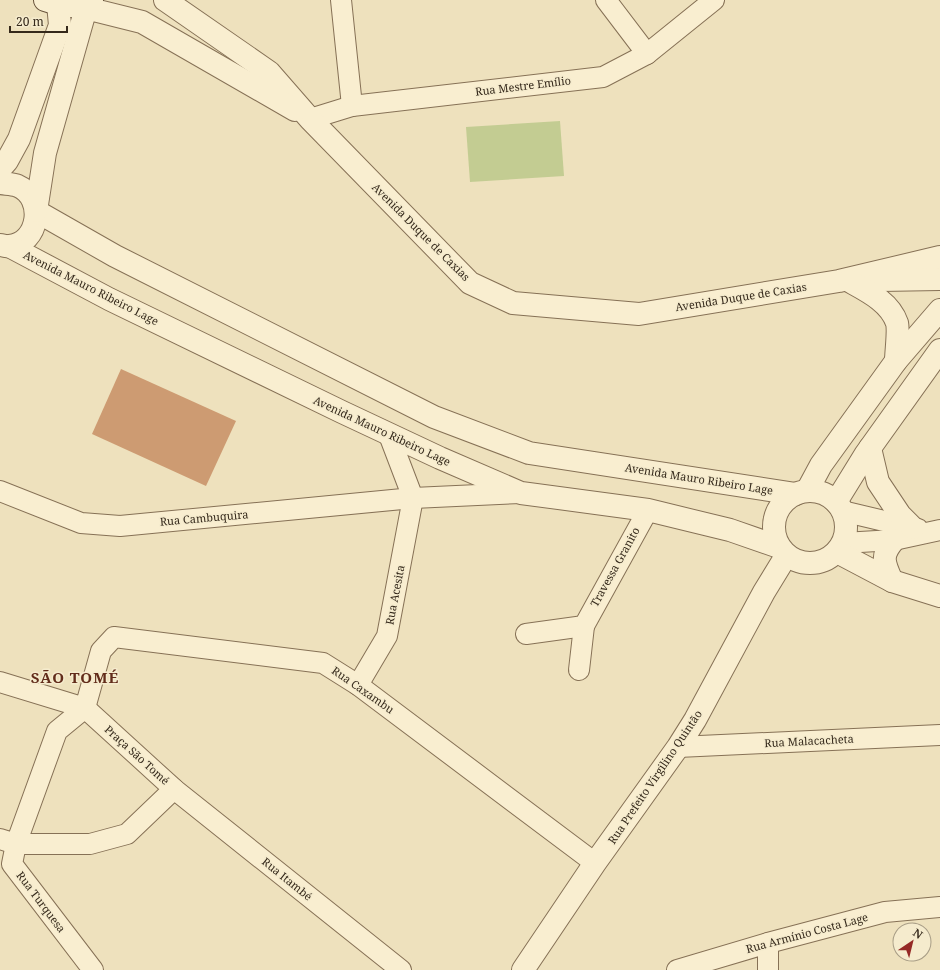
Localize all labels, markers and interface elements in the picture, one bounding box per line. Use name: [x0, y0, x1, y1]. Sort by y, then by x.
scale bar: [10, 8, 67, 34]
text: 20 m: [16, 13, 44, 30]
street label: Rua Mestre Emílio: [474, 72, 572, 99]
street label: Avenida Duque de Caxias: [369, 179, 474, 284]
street label: Avenida Mauro Ribeiro Lage: [21, 247, 161, 328]
street label: Avenida Duque de Caxias: [674, 279, 808, 314]
street label: Avenida Mauro Ribeiro Lage: [311, 392, 453, 469]
street label: Avenida Mauro Ribeiro Lage: [624, 459, 774, 498]
street label: Rua Cambuquira: [159, 506, 249, 529]
street label: Travessa Granito: [586, 524, 643, 609]
street label: Rua Acesita: [381, 564, 408, 626]
street label: Rua Caxambu: [329, 663, 397, 717]
district label: SÃO TOMÉ: [31, 667, 119, 687]
street label: Rua Prefeito Virgilino Quintão: [604, 707, 705, 847]
street label: Praça São Tomé: [102, 721, 173, 788]
street label: Rua Malacacheta: [764, 731, 854, 750]
street label: Rua Itambé: [259, 854, 316, 904]
street label: Rua Turquesa: [13, 868, 69, 935]
street label: Rua Armínio Costa Lage: [744, 909, 870, 956]
north arrow: [892, 922, 932, 962]
text: N: [910, 925, 926, 942]

